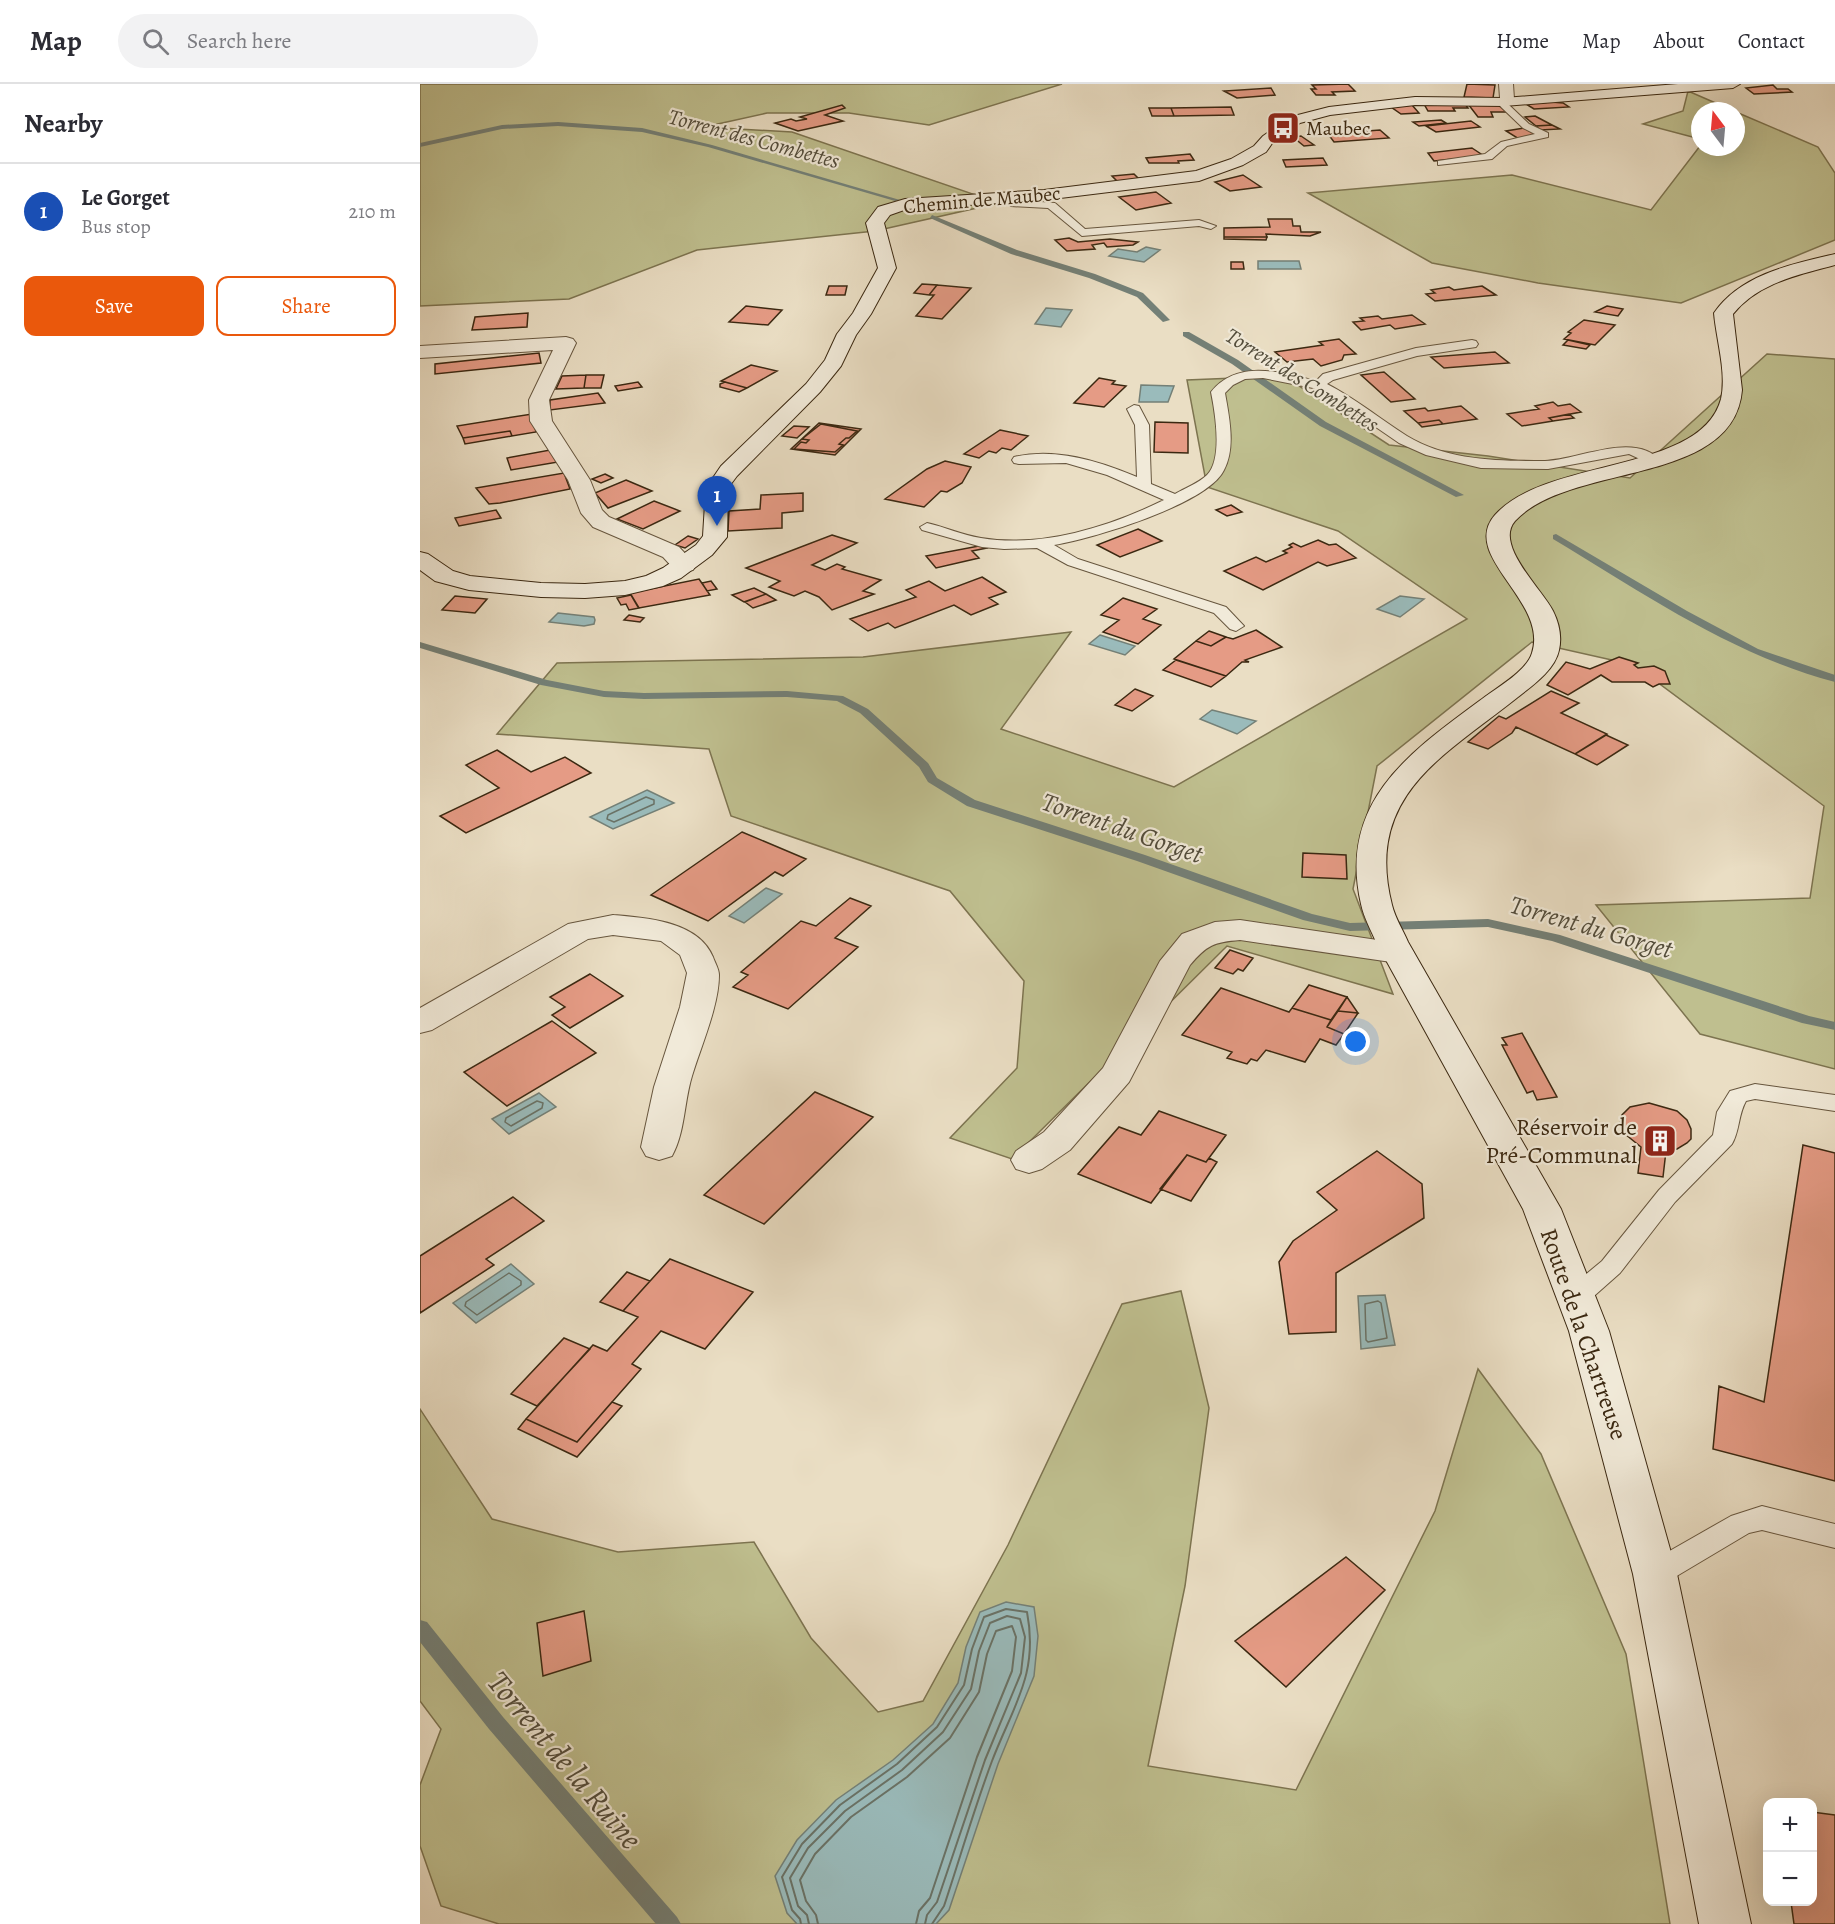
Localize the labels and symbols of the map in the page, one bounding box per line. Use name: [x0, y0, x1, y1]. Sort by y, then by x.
water label: Torrent des Combettes: [665, 102, 843, 176]
north arrow: [1691, 102, 1745, 156]
bus stop icon: Maubec: [1265, 110, 1301, 146]
place label: Maubec: [1306, 115, 1370, 142]
street label: Chemin de Maubec: [902, 180, 1062, 220]
water label: Torrent des Combettes: [1220, 321, 1385, 440]
pin: 1: [698, 476, 736, 526]
water label: Torrent du Gorget: [1037, 784, 1208, 872]
water label: Torrent du Gorget: [1506, 887, 1678, 967]
your location: [1341, 1027, 1370, 1056]
place label: Réservoir de Pré-Communal: [1486, 1111, 1637, 1171]
building icon: Réservoir de Pré-Communal: [1642, 1123, 1678, 1159]
street label: Route de la Chartreuse: [1533, 1224, 1635, 1444]
water label: Torrent de la Ruine: [477, 1661, 653, 1859]

